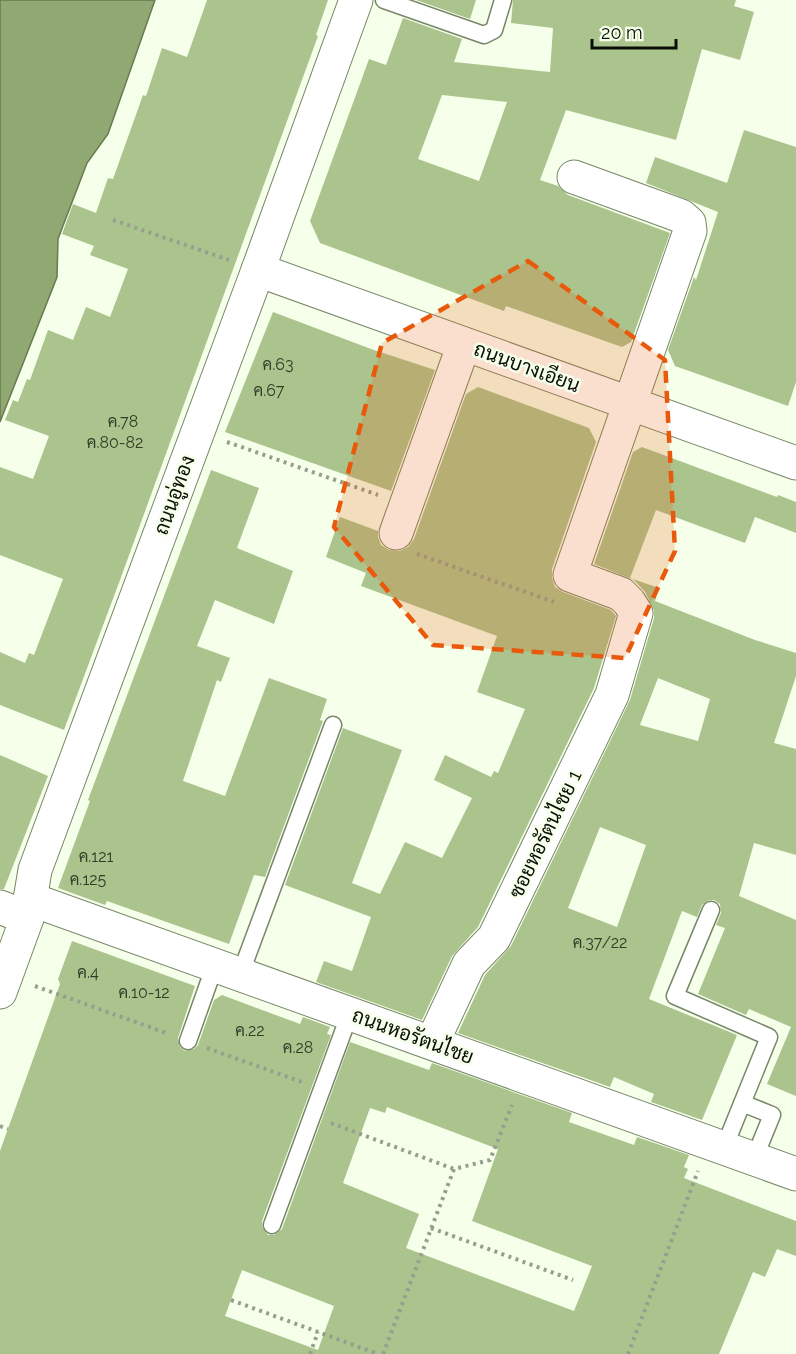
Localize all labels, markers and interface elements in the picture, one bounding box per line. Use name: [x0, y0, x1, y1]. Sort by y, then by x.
scale bar: [592, 12, 676, 50]
text: 20 m: [601, 22, 643, 43]
street label: ถนนบางเอียน: [471, 336, 584, 397]
house number: ค.63: [263, 355, 293, 374]
house number: ค.67: [254, 381, 285, 400]
house number: ค.78: [108, 412, 138, 431]
house number: ค.80-82: [87, 433, 143, 452]
street label: ถนนอู่ทอง: [149, 452, 202, 539]
street label: ซอยหอรัตนไชย 1: [503, 765, 587, 902]
house number: ค.121: [79, 847, 113, 866]
house number: ค.125: [70, 870, 107, 889]
house number: ค.37/22: [573, 933, 627, 952]
house number: ค.4: [77, 963, 99, 982]
house number: ค.10-12: [118, 983, 170, 1002]
street label: ถนนหอรัตนไชย: [349, 1002, 477, 1069]
house number: ค.22: [235, 1021, 265, 1040]
house number: ค.28: [283, 1038, 313, 1057]

